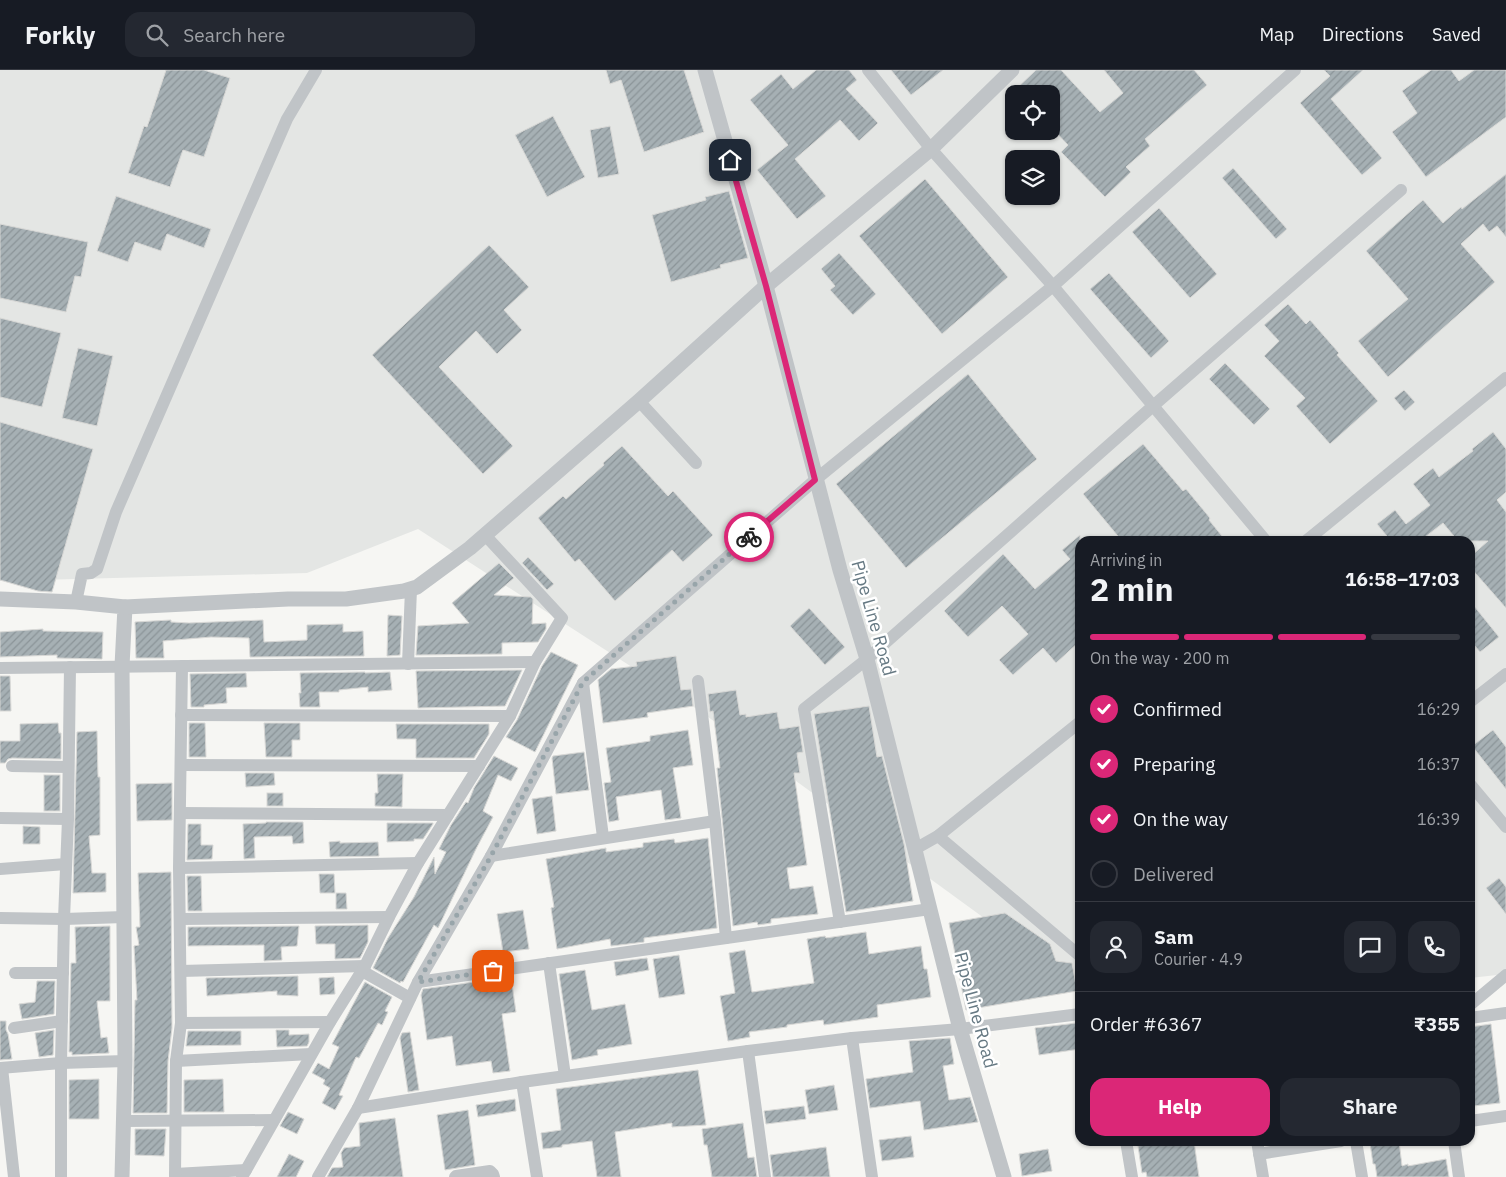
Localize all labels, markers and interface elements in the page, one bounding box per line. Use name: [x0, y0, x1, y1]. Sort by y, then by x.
search box: [125, 12, 475, 57]
text: Forkly: [25, 19, 95, 51]
icon: search: [143, 21, 171, 49]
text: Search here: [183, 23, 285, 47]
text: Map: [1259, 23, 1294, 46]
text: Directions: [1322, 23, 1404, 46]
text: Saved: [1432, 23, 1481, 46]
map controls: [1005, 85, 1060, 205]
button: locate: [1005, 85, 1060, 140]
pin: [709, 139, 751, 181]
icon: home: [716, 146, 744, 174]
button: layers: [1005, 150, 1060, 205]
courier: [724, 512, 774, 562]
icon: bike: [735, 523, 763, 551]
text: Arriving in: [1090, 550, 1162, 570]
street label: Pipe Line Road: [847, 558, 901, 678]
text: 16:58–17:03: [1345, 567, 1460, 591]
text: 2 min: [1090, 568, 1174, 610]
text: On the way · 200 m: [1090, 648, 1229, 668]
icon: check: [1090, 695, 1118, 723]
text: Confirmed: [1133, 697, 1222, 721]
text: 16:29: [1417, 699, 1460, 719]
icon: check: [1090, 750, 1118, 778]
text: Preparing: [1133, 752, 1215, 776]
text: 16:37: [1417, 754, 1460, 774]
icon: check: [1090, 805, 1118, 833]
text: On the way: [1133, 807, 1228, 831]
text: 16:39: [1417, 809, 1460, 829]
text: Delivered: [1133, 862, 1214, 886]
button: person: [1090, 921, 1142, 973]
button: chat: [1344, 921, 1396, 973]
button: phone: [1408, 921, 1460, 973]
text: Sam: [1154, 925, 1194, 949]
street label: Pipe Line Road: [949, 949, 1003, 1071]
text: Courier · 4.9: [1154, 949, 1243, 969]
pin: [472, 950, 514, 992]
icon: bag: [479, 957, 507, 985]
text: Order #6367: [1090, 1012, 1202, 1036]
text: ₹355: [1414, 1012, 1460, 1036]
button: Help: [1090, 1078, 1270, 1136]
button: Share: [1280, 1078, 1460, 1136]

